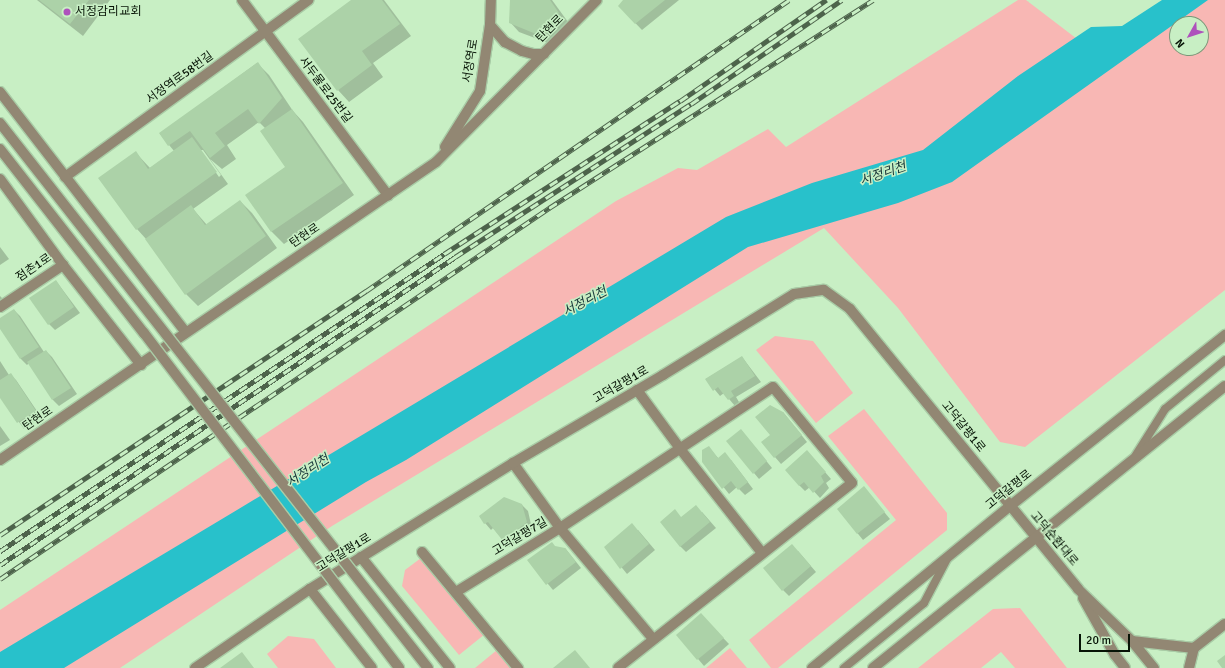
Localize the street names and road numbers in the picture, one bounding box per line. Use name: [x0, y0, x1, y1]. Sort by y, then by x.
street label: 탄현로: [533, 12, 567, 46]
street label: 서정역로: [460, 38, 482, 84]
street label: 서정역로58번길: [144, 49, 216, 107]
street label: 서두물로25번길: [295, 54, 355, 126]
street label: 탄현로: [287, 221, 323, 251]
street label: 점촌1로: [14, 251, 54, 285]
street label: 고덕갈평1로: [591, 363, 651, 407]
street label: 고덕갈평1로: [938, 399, 988, 455]
street label: 탄현로: [20, 404, 56, 434]
street label: 고덕갈평로: [983, 467, 1035, 513]
street label: 고덕순환대로: [1027, 509, 1081, 569]
street label: 고덕갈평7길: [490, 515, 550, 559]
street label: 고덕갈평1로: [314, 531, 374, 575]

